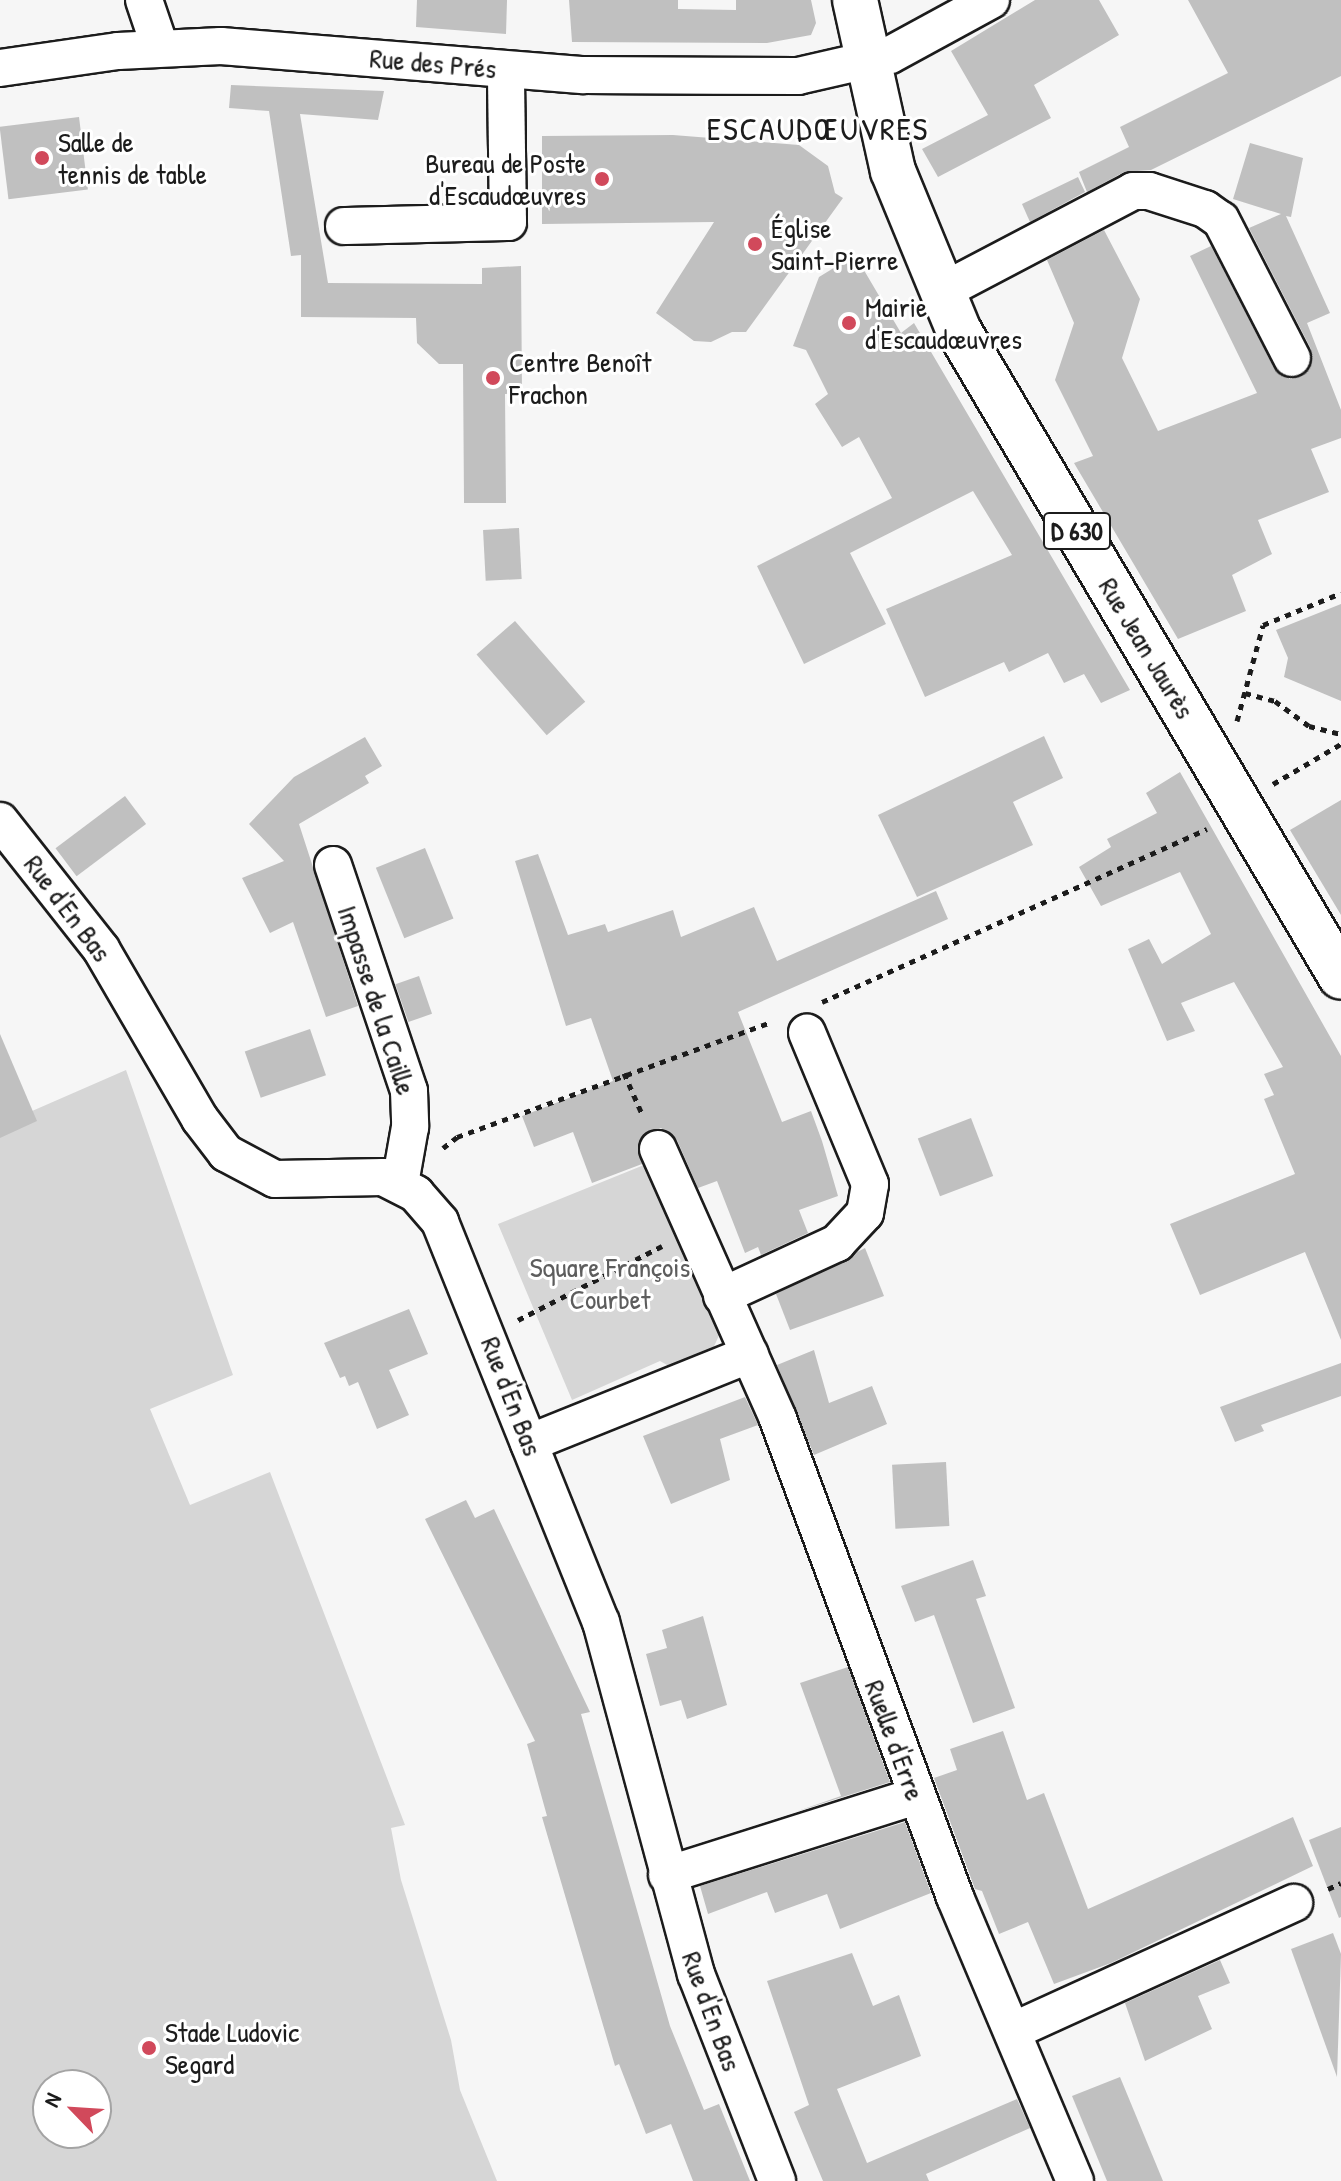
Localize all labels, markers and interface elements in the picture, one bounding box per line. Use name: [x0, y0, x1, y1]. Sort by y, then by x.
street label: Rue des Prés: [368, 41, 498, 85]
district label: ESCAUDŒUVRES: [707, 110, 929, 148]
place label: Salle de tennis de table: [58, 125, 207, 191]
place label: Bureau de Poste d'Escaudœuvres: [425, 146, 586, 212]
marker: Salle de tennis de table: [33, 149, 51, 167]
marker: Bureau de Poste d'Escaudœuvres: [593, 170, 611, 188]
place label: Église Saint-Pierre: [771, 211, 898, 277]
marker: Église Saint-Pierre: [746, 235, 764, 253]
place label: Mairie d'Escaudœuvres: [865, 290, 1022, 356]
marker: Mairie d'Escaudœuvres: [840, 314, 858, 332]
place label: Centre Benoît Frachon: [509, 345, 651, 411]
marker: Centre Benoît Frachon: [484, 369, 502, 387]
road number: D 630: [1043, 509, 1111, 553]
street label: Rue Jean Jaurès: [1092, 571, 1202, 725]
street label: Rue d'En Bas: [17, 848, 119, 968]
street label: Impasse de la Caille: [331, 901, 423, 1099]
park label: Square François Courbet: [530, 1250, 690, 1316]
street label: Rue d'En Bas: [474, 1332, 550, 1460]
street label: Ruelle d'Erre: [858, 1675, 932, 1805]
street label: Rue d'En Bas: [675, 1947, 749, 2075]
place label: Stade Ludovic Segard: [165, 2015, 299, 2081]
marker: Stade Ludovic Segard: [140, 2039, 158, 2057]
north arrow: [32, 2069, 112, 2149]
text: N: [36, 2088, 68, 2111]

